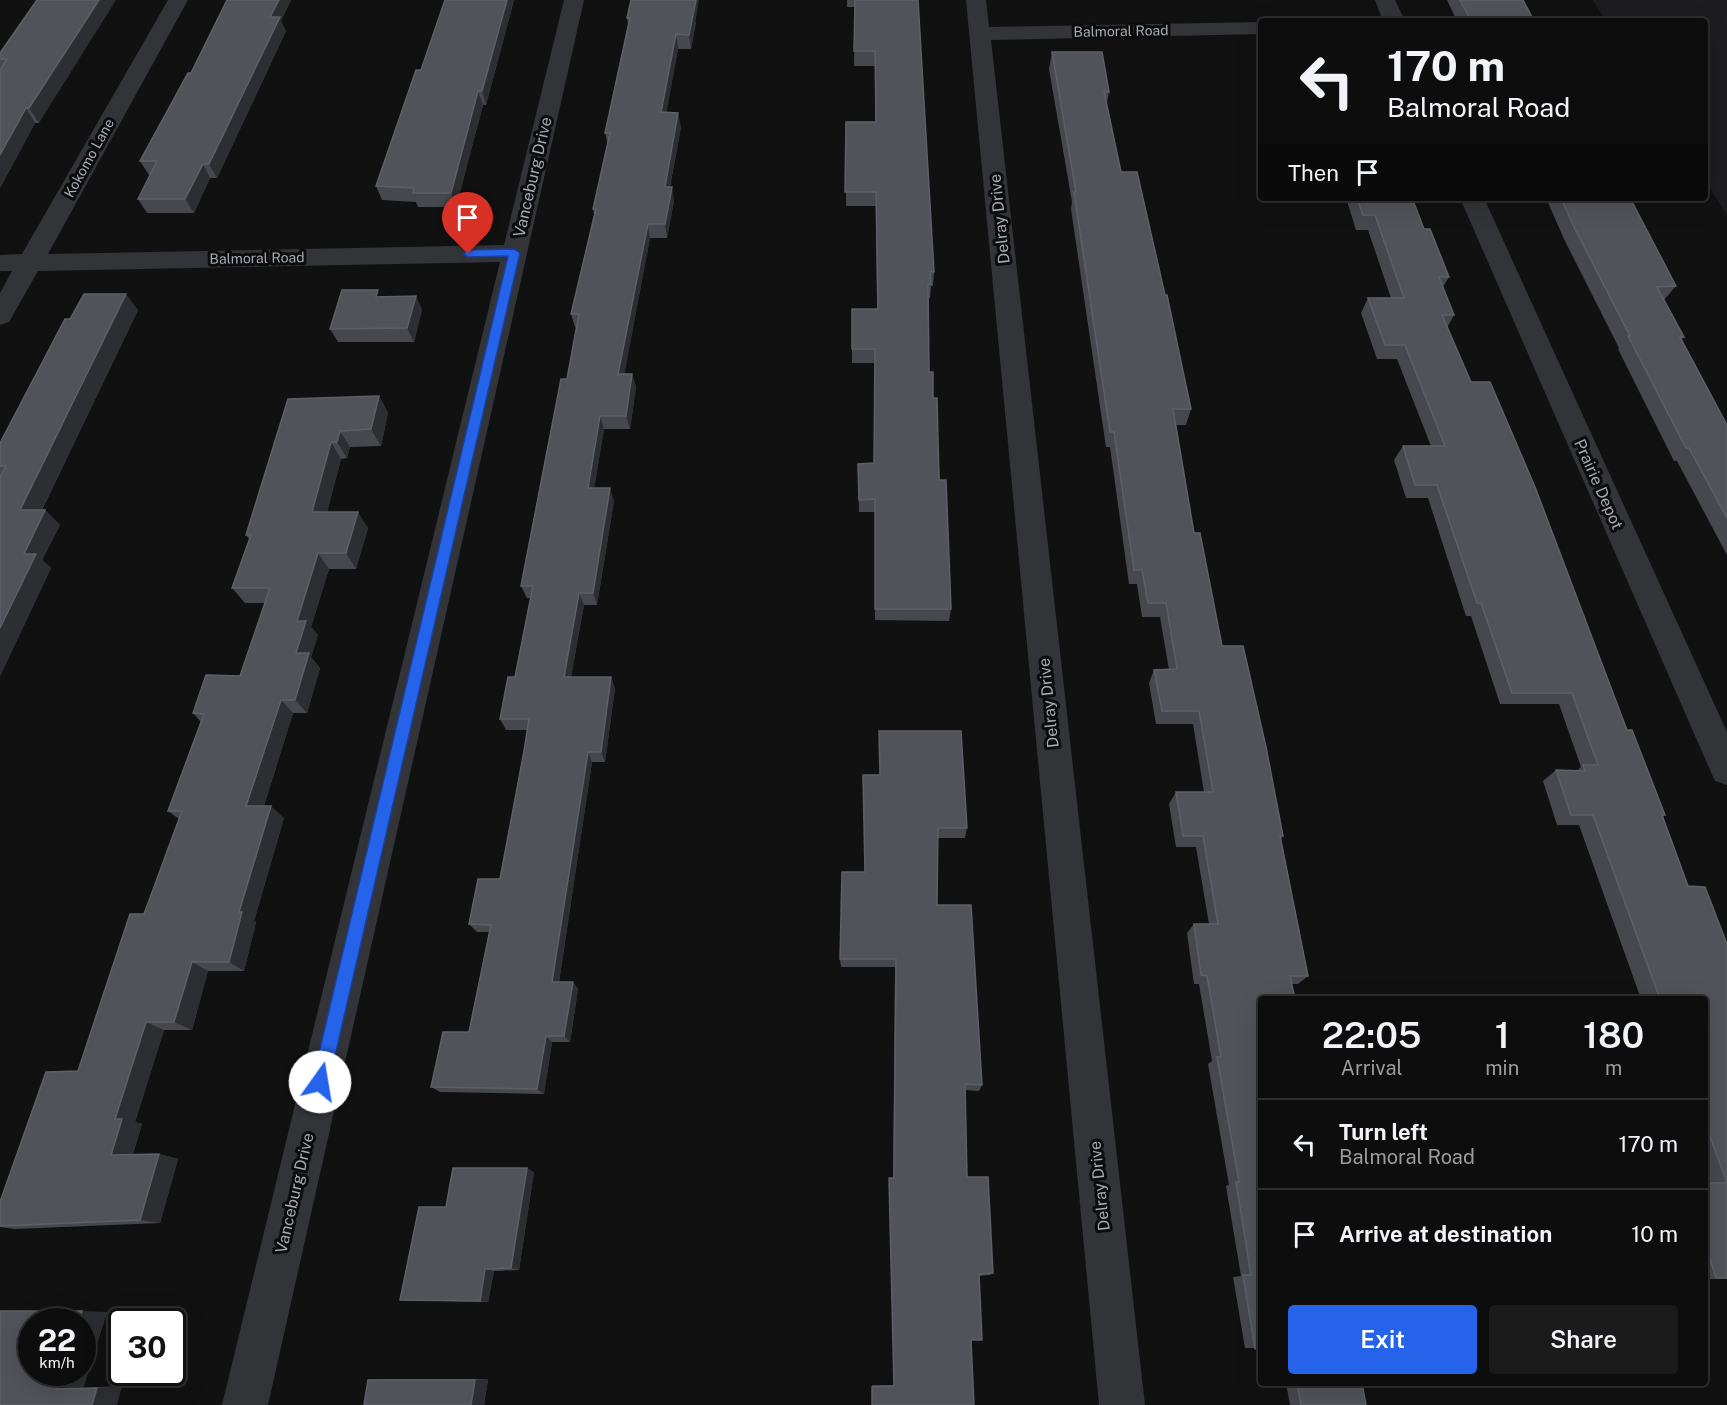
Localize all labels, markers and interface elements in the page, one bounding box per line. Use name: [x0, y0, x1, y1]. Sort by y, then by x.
street label: Balmoral Road: [1073, 22, 1169, 40]
text: 170 m: [1387, 41, 1505, 90]
icon: left: [1288, 42, 1366, 120]
text: Balmoral Road: [1387, 91, 1570, 123]
street label: Vanceburg Drive: [509, 115, 556, 239]
street label: Kokomo Lane: [61, 116, 117, 200]
icon: arrive: [1351, 156, 1384, 189]
text: Then: [1288, 160, 1339, 186]
street label: Delray Drive: [985, 173, 1014, 265]
pin: [442, 192, 493, 254]
icon: arrive: [451, 201, 484, 234]
street label: Balmoral Road: [209, 249, 305, 267]
street label: Prairie Depot: [1570, 436, 1627, 532]
street label: Delray Drive: [1034, 657, 1063, 749]
text: 22:05: [1322, 1014, 1422, 1056]
text: 1: [1495, 1014, 1510, 1056]
text: 180: [1583, 1014, 1644, 1056]
position arrow: [288, 1050, 352, 1114]
text: Arrival: [1341, 1056, 1403, 1080]
text: min: [1485, 1056, 1519, 1080]
text: m: [1605, 1056, 1622, 1080]
text: Turn left: [1339, 1119, 1428, 1145]
icon: left: [1288, 1128, 1321, 1161]
street label: Vanceburg Drive: [271, 1131, 318, 1255]
text: 170 m: [1618, 1131, 1678, 1157]
street label: Delray Drive: [1085, 1140, 1114, 1232]
text: Balmoral Road: [1339, 1145, 1475, 1169]
icon: arrive: [1288, 1218, 1321, 1251]
text: Arrive at destination: [1339, 1221, 1552, 1247]
text: 10 m: [1631, 1221, 1678, 1247]
button: Exit: [1288, 1305, 1477, 1374]
button: Share: [1489, 1305, 1678, 1374]
speed limit sign: 30: [108, 1308, 186, 1386]
text: 22: [38, 1322, 76, 1358]
text: km/h: [39, 1354, 75, 1371]

